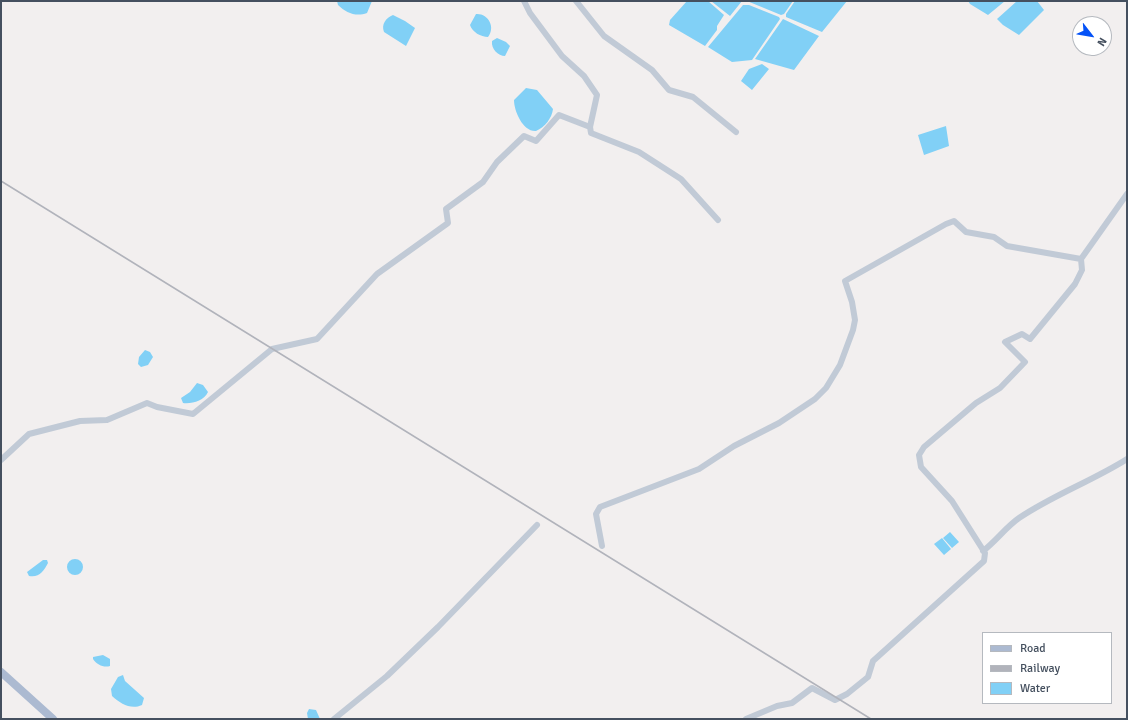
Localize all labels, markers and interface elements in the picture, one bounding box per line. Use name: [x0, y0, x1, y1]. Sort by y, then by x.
north arrow: [1072, 16, 1112, 56]
text: N: [1094, 35, 1109, 49]
legend: [982, 632, 1112, 704]
text: Road: [1020, 641, 1046, 656]
text: Railway: [1020, 661, 1060, 676]
text: Water: [1020, 681, 1050, 696]

